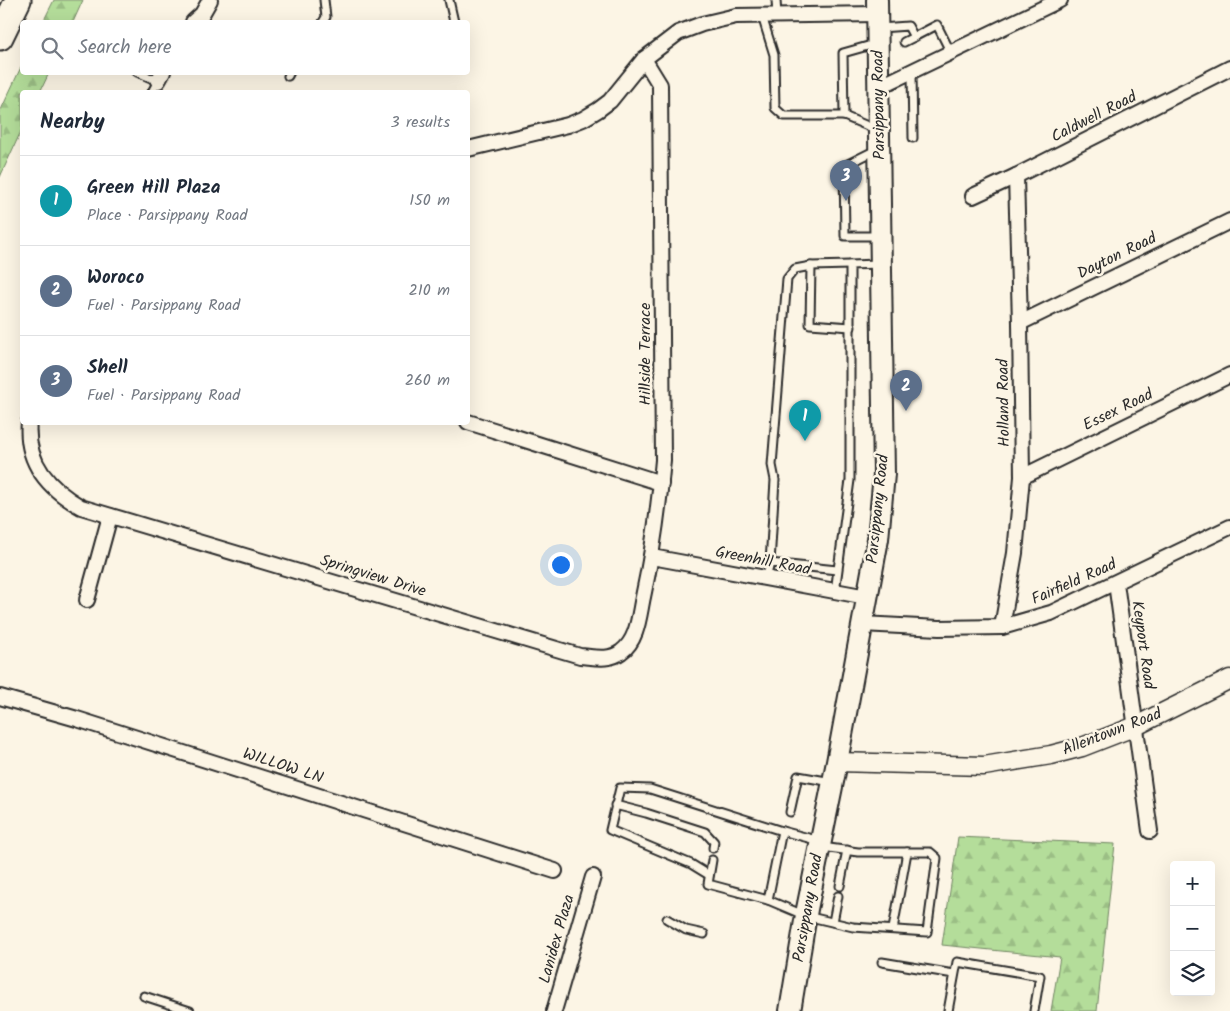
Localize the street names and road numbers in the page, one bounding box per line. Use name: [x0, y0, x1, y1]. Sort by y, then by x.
street label: Parsippany Road: [866, 49, 892, 160]
street label: Caldwell Road: [1047, 84, 1142, 149]
street label: Dayton Road: [1073, 226, 1162, 286]
street label: Hillside Terrace: [633, 303, 658, 405]
street label: Holland Road: [991, 358, 1017, 447]
street label: Essex Road: [1079, 382, 1158, 438]
street label: Parsippany Road: [860, 452, 896, 565]
street label: Greenhill Road: [713, 540, 814, 583]
street label: Springview Drive: [317, 548, 429, 604]
street label: Fairfield Road: [1027, 552, 1122, 612]
street label: Keyport Road: [1124, 599, 1162, 692]
street label: Allentown Road: [1059, 701, 1166, 762]
street label: WILLOW LN: [240, 741, 327, 791]
street label: Parsippany Road: [786, 851, 830, 964]
street label: Lanidex Plaza: [532, 891, 582, 987]

